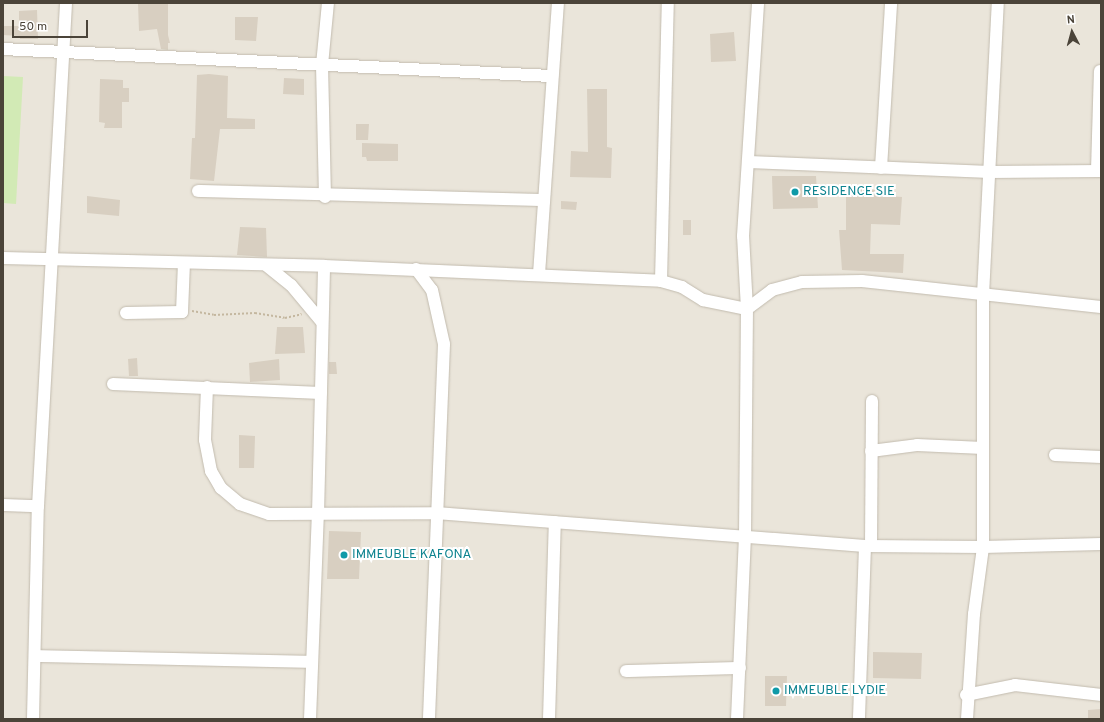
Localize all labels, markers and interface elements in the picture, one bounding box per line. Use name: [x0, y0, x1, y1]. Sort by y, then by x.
scale bar: [14, 12, 90, 38]
north arrow: [1052, 12, 1092, 52]
text: N: [1066, 13, 1075, 27]
text: 50 m: [19, 19, 47, 35]
place label: RESIDENCE SIE: [803, 184, 895, 200]
marker: RESIDENCE SIE: [790, 187, 800, 197]
place label: IMMEUBLE KAFONA: [352, 547, 471, 563]
marker: IMMEUBLE KAFONA: [339, 550, 349, 560]
place label: IMMEUBLE LYDIE: [784, 683, 886, 699]
marker: IMMEUBLE LYDIE: [771, 686, 781, 696]

